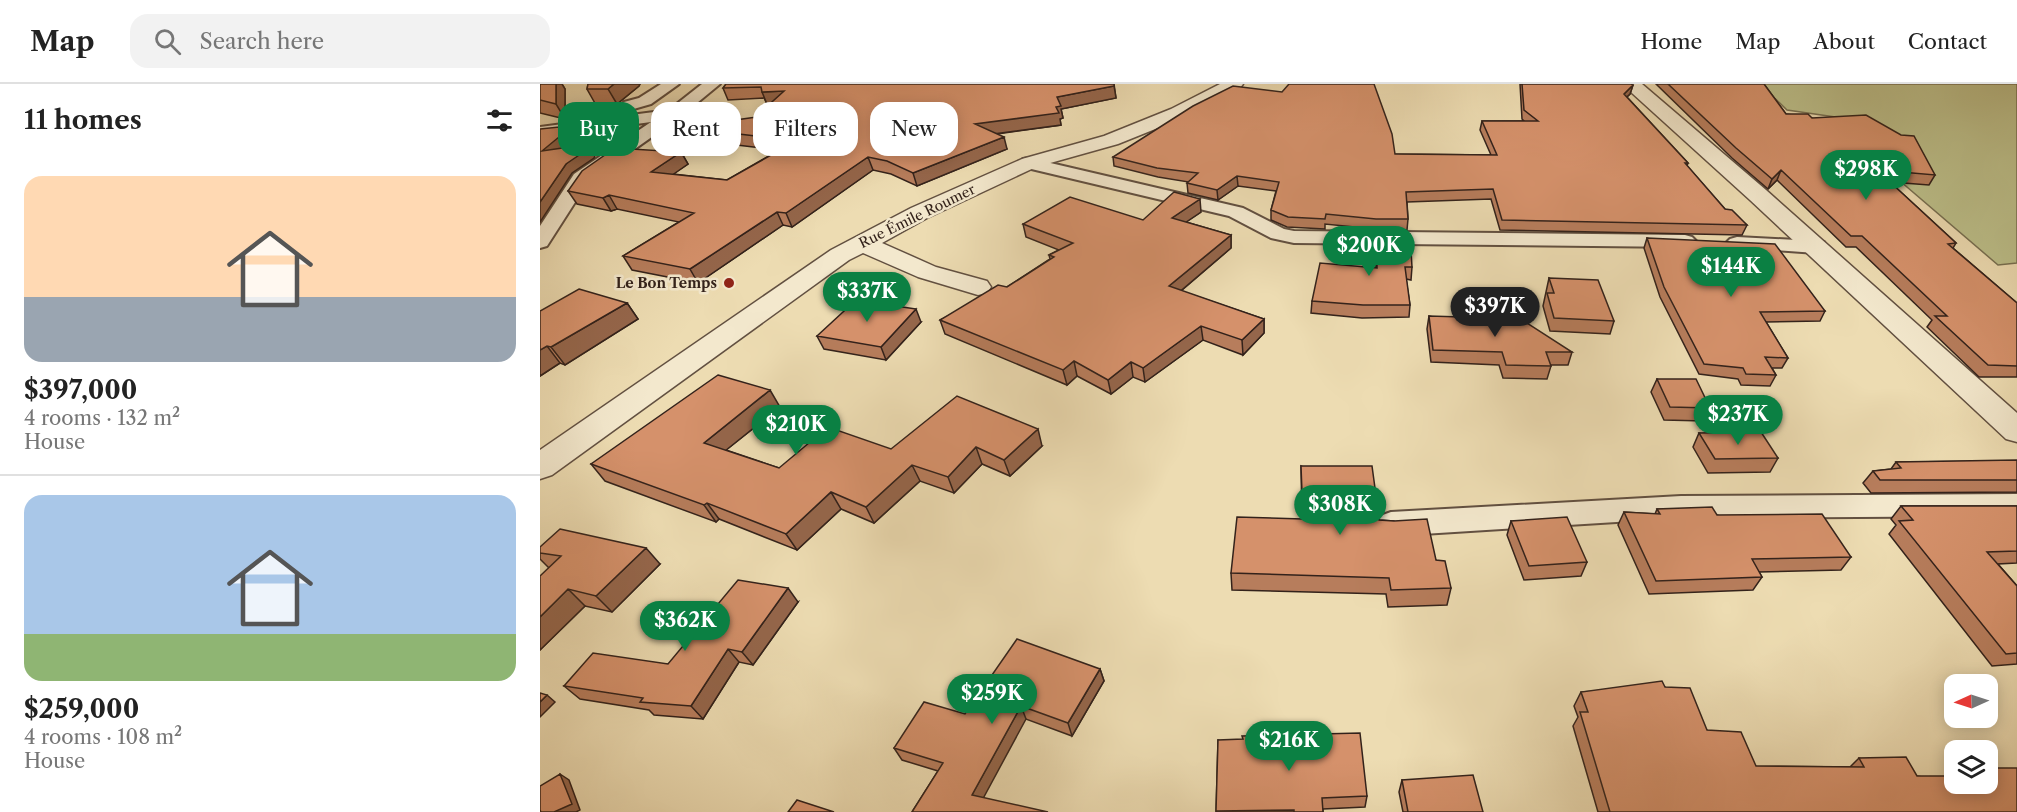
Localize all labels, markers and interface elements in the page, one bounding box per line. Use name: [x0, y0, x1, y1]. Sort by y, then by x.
search box: [130, 14, 550, 68]
text: Map: [30, 24, 94, 58]
icon: search: [151, 25, 184, 58]
text: Search here: [199, 28, 324, 55]
text: Home: [1641, 29, 1702, 54]
text: Map: [1735, 29, 1780, 54]
text: About: [1813, 29, 1875, 54]
text: Contact: [1908, 29, 1987, 54]
chip: Buy: [558, 102, 639, 156]
chip: Rent: [651, 102, 741, 156]
chip: Filters: [753, 102, 858, 156]
chip: New: [870, 102, 958, 156]
text: 11 homes: [24, 104, 142, 136]
icon: filters: [483, 104, 516, 137]
pin: $298K: [1824, 150, 1908, 201]
text: $298K: [1834, 157, 1898, 181]
street label: Rue Émile Roumer: [856, 180, 978, 252]
icon: home: [216, 215, 324, 323]
pin: $200K: [1327, 226, 1411, 277]
text: $200K: [1337, 233, 1401, 257]
pin: $144K: [1689, 247, 1773, 298]
text: $144K: [1701, 254, 1761, 278]
pin: $337K: [825, 272, 909, 323]
place label: Le Bon Temps: [616, 274, 717, 292]
marker: Le Bon Temps: [722, 276, 736, 290]
text: $337K: [837, 279, 897, 303]
pin: $397K: [1453, 287, 1537, 338]
text: $397K: [1465, 294, 1525, 318]
text: $397,000: [24, 374, 137, 406]
pin: $237K: [1696, 395, 1780, 446]
text: $237K: [1708, 402, 1768, 426]
pin: $210K: [754, 405, 838, 456]
text: 4 rooms · 132 m²: [24, 406, 180, 430]
text: $210K: [766, 412, 826, 436]
text: House: [24, 430, 85, 454]
pin: $308K: [1298, 485, 1382, 536]
text: $308K: [1308, 492, 1372, 516]
icon: home: [216, 534, 324, 642]
pin: $362K: [643, 601, 727, 652]
text: $362K: [654, 608, 716, 632]
pin: $259K: [950, 674, 1034, 725]
north arrow: [1944, 674, 1998, 728]
map controls: [1944, 674, 1998, 794]
text: $259K: [961, 681, 1023, 705]
text: $259,000: [24, 693, 139, 725]
pin: $216K: [1247, 721, 1331, 772]
text: 4 rooms · 108 m²: [24, 725, 182, 749]
text: $216K: [1259, 728, 1319, 752]
button: layers: [1944, 740, 1998, 794]
text: House: [24, 749, 85, 773]

